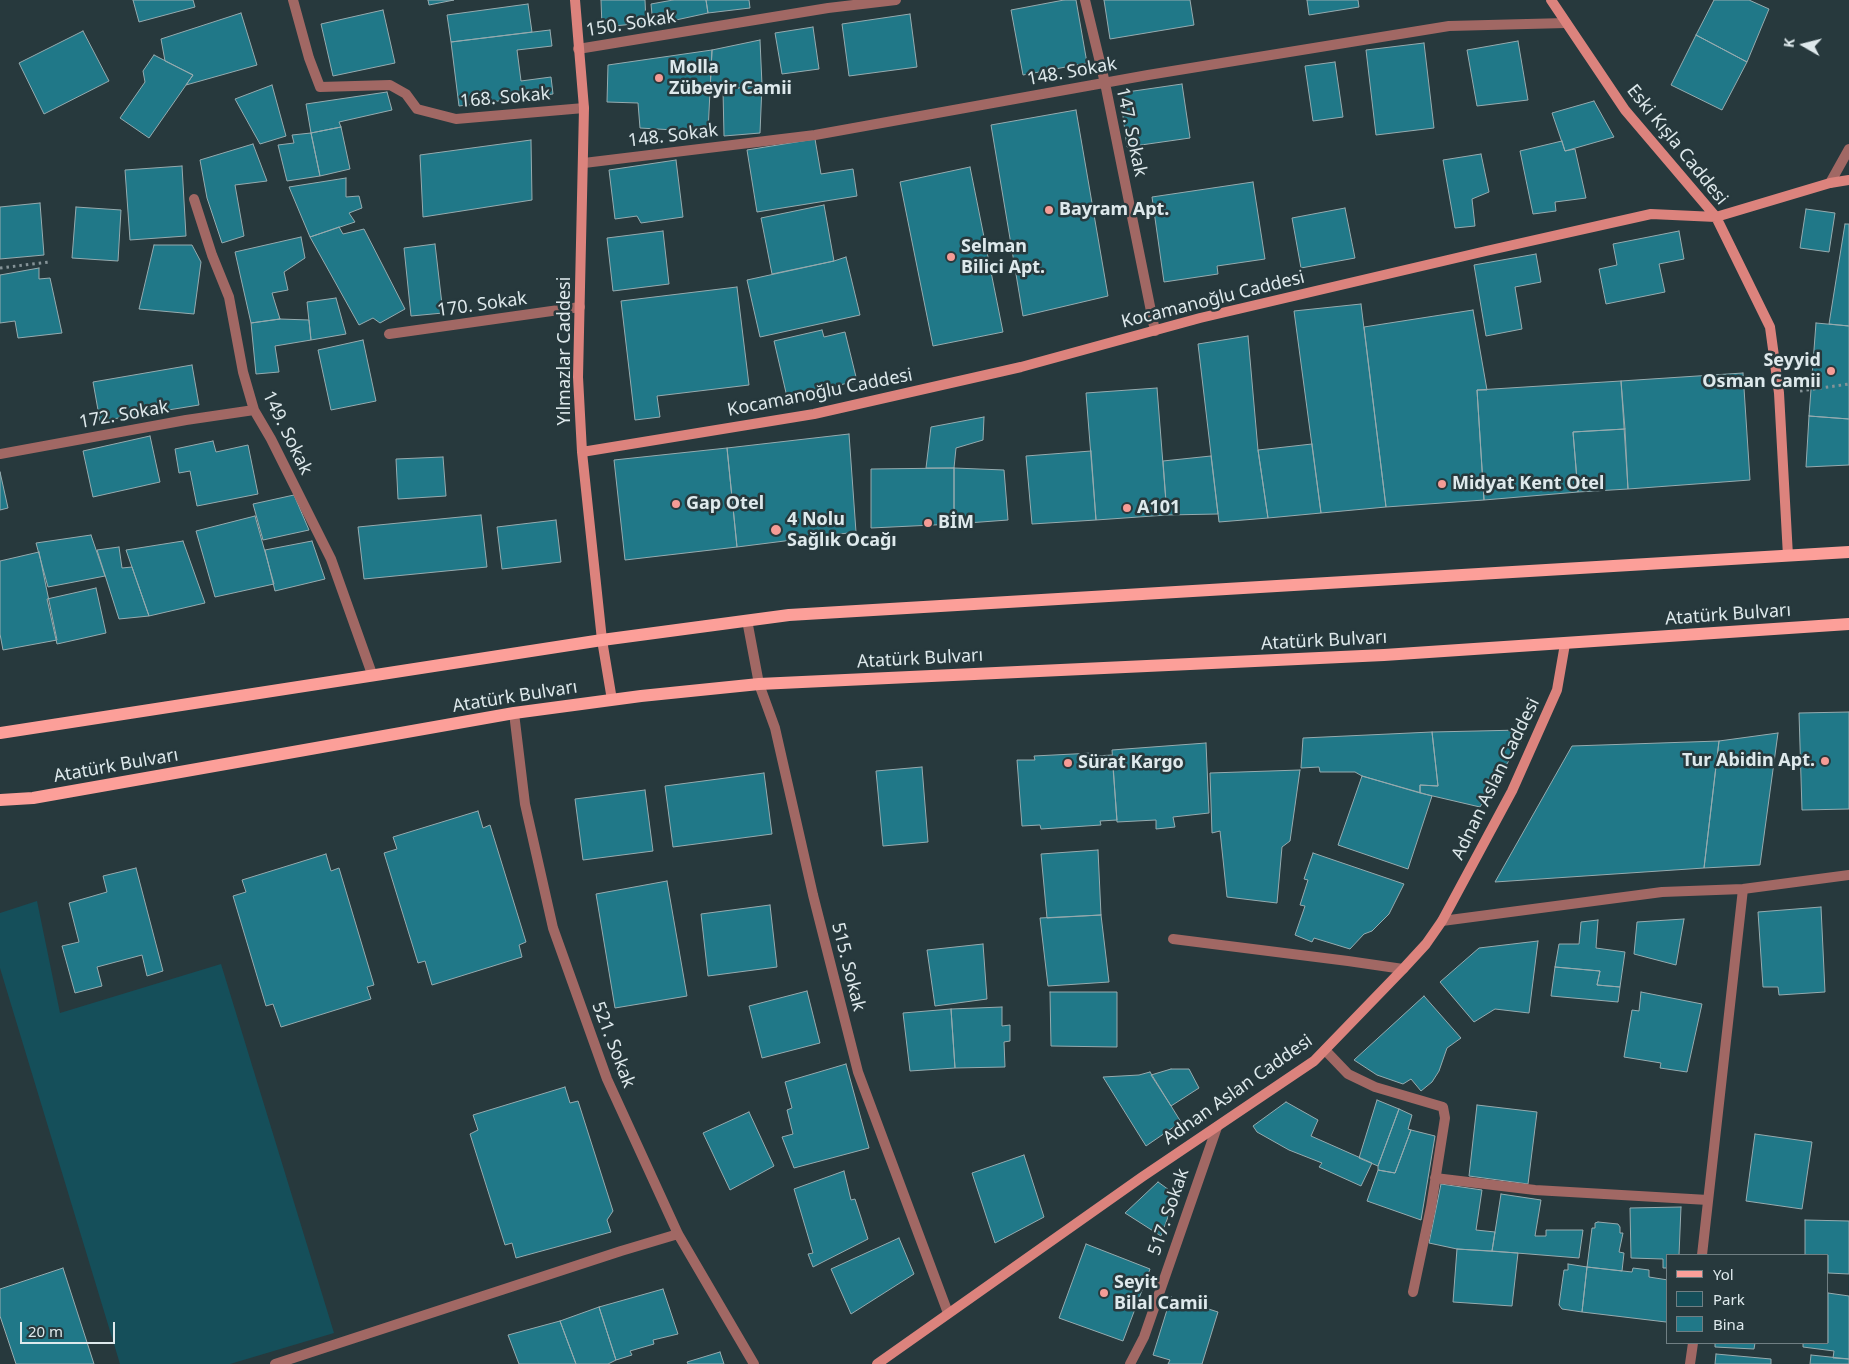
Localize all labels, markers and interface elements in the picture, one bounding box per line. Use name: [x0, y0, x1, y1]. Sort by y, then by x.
street label: 150. Sokak: [585, 6, 677, 42]
north arrow: [1779, 20, 1829, 70]
text: K: [1779, 37, 1799, 49]
street label: 148. Sokak: [1026, 54, 1118, 90]
place label: Molla Zübeyir Camii: [669, 57, 792, 100]
marker: Molla Zübeyir Camii: [653, 72, 665, 84]
street label: Eski Kışla Caddesi: [1622, 81, 1732, 209]
street label: 168. Sokak: [459, 83, 551, 113]
street label: 147. Sokak: [1111, 86, 1151, 178]
street label: 148. Sokak: [627, 120, 719, 152]
place label: Bayram Apt.: [1059, 199, 1169, 221]
marker: Bayram Apt.: [1043, 204, 1055, 216]
place label: Selman Bilici Apt.: [961, 236, 1045, 278]
marker: Selman Bilici Apt.: [945, 251, 957, 263]
street label: Kocamanoğlu Caddesi: [1119, 267, 1307, 333]
street label: Yılmazlar Caddesi: [554, 277, 576, 425]
street label: 170. Sokak: [436, 288, 528, 322]
place label: Seyyid Osman Camii: [1702, 350, 1821, 392]
street label: Kocamanoğlu Caddesi: [726, 364, 914, 422]
marker: Seyyid Osman Camii: [1825, 365, 1837, 377]
street label: 149. Sokak: [257, 388, 317, 478]
street label: 172. Sokak: [78, 397, 170, 433]
place label: Midyat Kent Otel: [1452, 473, 1604, 495]
marker: Midyat Kent Otel: [1436, 478, 1448, 490]
place label: Gap Otel: [686, 493, 764, 515]
place label: A101: [1137, 497, 1180, 519]
marker: Gap Otel: [670, 498, 682, 510]
marker: A101: [1121, 502, 1133, 514]
place label: 4 Nolu Sağlık Ocağı: [787, 509, 897, 552]
place label: BİM: [938, 512, 974, 534]
marker: BİM: [922, 517, 934, 529]
marker: 4 Nolu Sağlık Ocağı: [769, 523, 783, 537]
street label: Atatürk Bulvarı: [1664, 600, 1792, 630]
street label: Atatürk Bulvarı: [1260, 627, 1388, 655]
street label: Atatürk Bulvarı: [856, 645, 984, 673]
street label: Atatürk Bulvarı: [451, 676, 579, 718]
street label: Adnan Aslan Caddesi: [1447, 695, 1545, 863]
street label: Atatürk Bulvarı: [52, 744, 180, 788]
place label: Tur Abidin Apt.: [1682, 750, 1815, 772]
place label: Sürat Kargo: [1078, 752, 1184, 774]
marker: Tur Abidin Apt.: [1819, 755, 1831, 767]
marker: Sürat Kargo: [1062, 757, 1074, 769]
street label: 515. Sokak: [827, 920, 869, 1014]
street label: 521. Sokak: [587, 999, 639, 1091]
street label: Adnan Aslan Caddesi: [1159, 1030, 1317, 1150]
street label: 517. Sokak: [1144, 1166, 1194, 1258]
legend: [1666, 1254, 1829, 1344]
text: Yol: [1713, 1264, 1734, 1284]
place label: Seyit Bilal Camii: [1114, 1272, 1208, 1315]
marker: Seyit Bilal Camii: [1098, 1287, 1110, 1299]
text: Park: [1713, 1289, 1745, 1309]
scale bar: [22, 1312, 118, 1344]
text: Bina: [1713, 1314, 1744, 1334]
text: 20 m: [28, 1321, 63, 1341]

